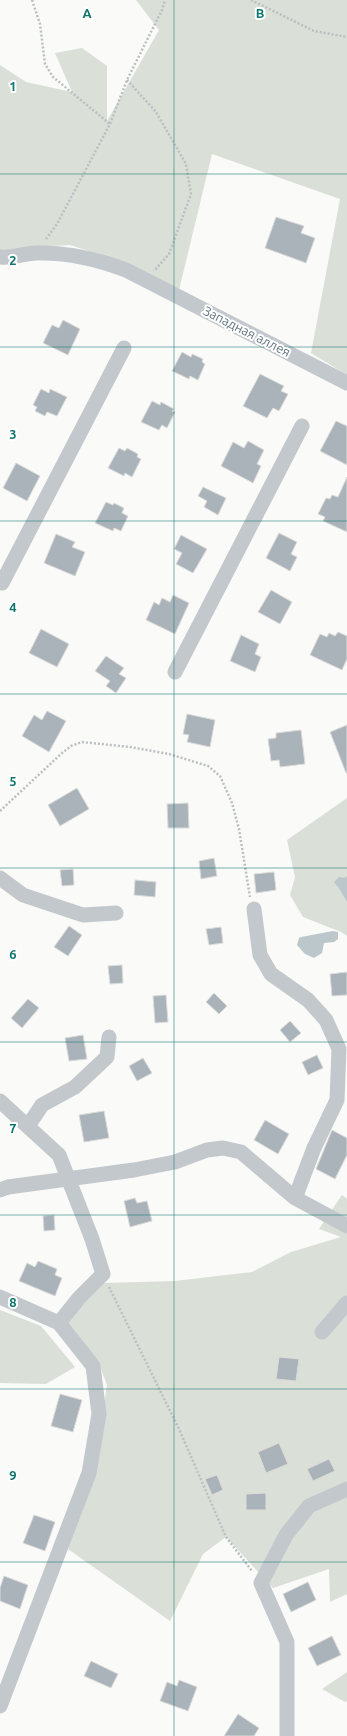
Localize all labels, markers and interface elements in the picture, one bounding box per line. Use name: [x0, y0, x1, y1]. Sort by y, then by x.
text: A: [82, 6, 92, 20]
text: B: [256, 6, 265, 20]
text: 1: [9, 79, 17, 93]
text: 2: [9, 253, 17, 267]
street label: Западная аллея: [201, 303, 293, 359]
text: 3: [9, 427, 17, 441]
text: 4: [9, 600, 17, 614]
text: 5: [9, 774, 17, 788]
text: 6: [9, 947, 17, 961]
text: 7: [9, 1121, 17, 1135]
text: 8: [9, 1295, 17, 1309]
text: 9: [9, 1468, 17, 1482]

